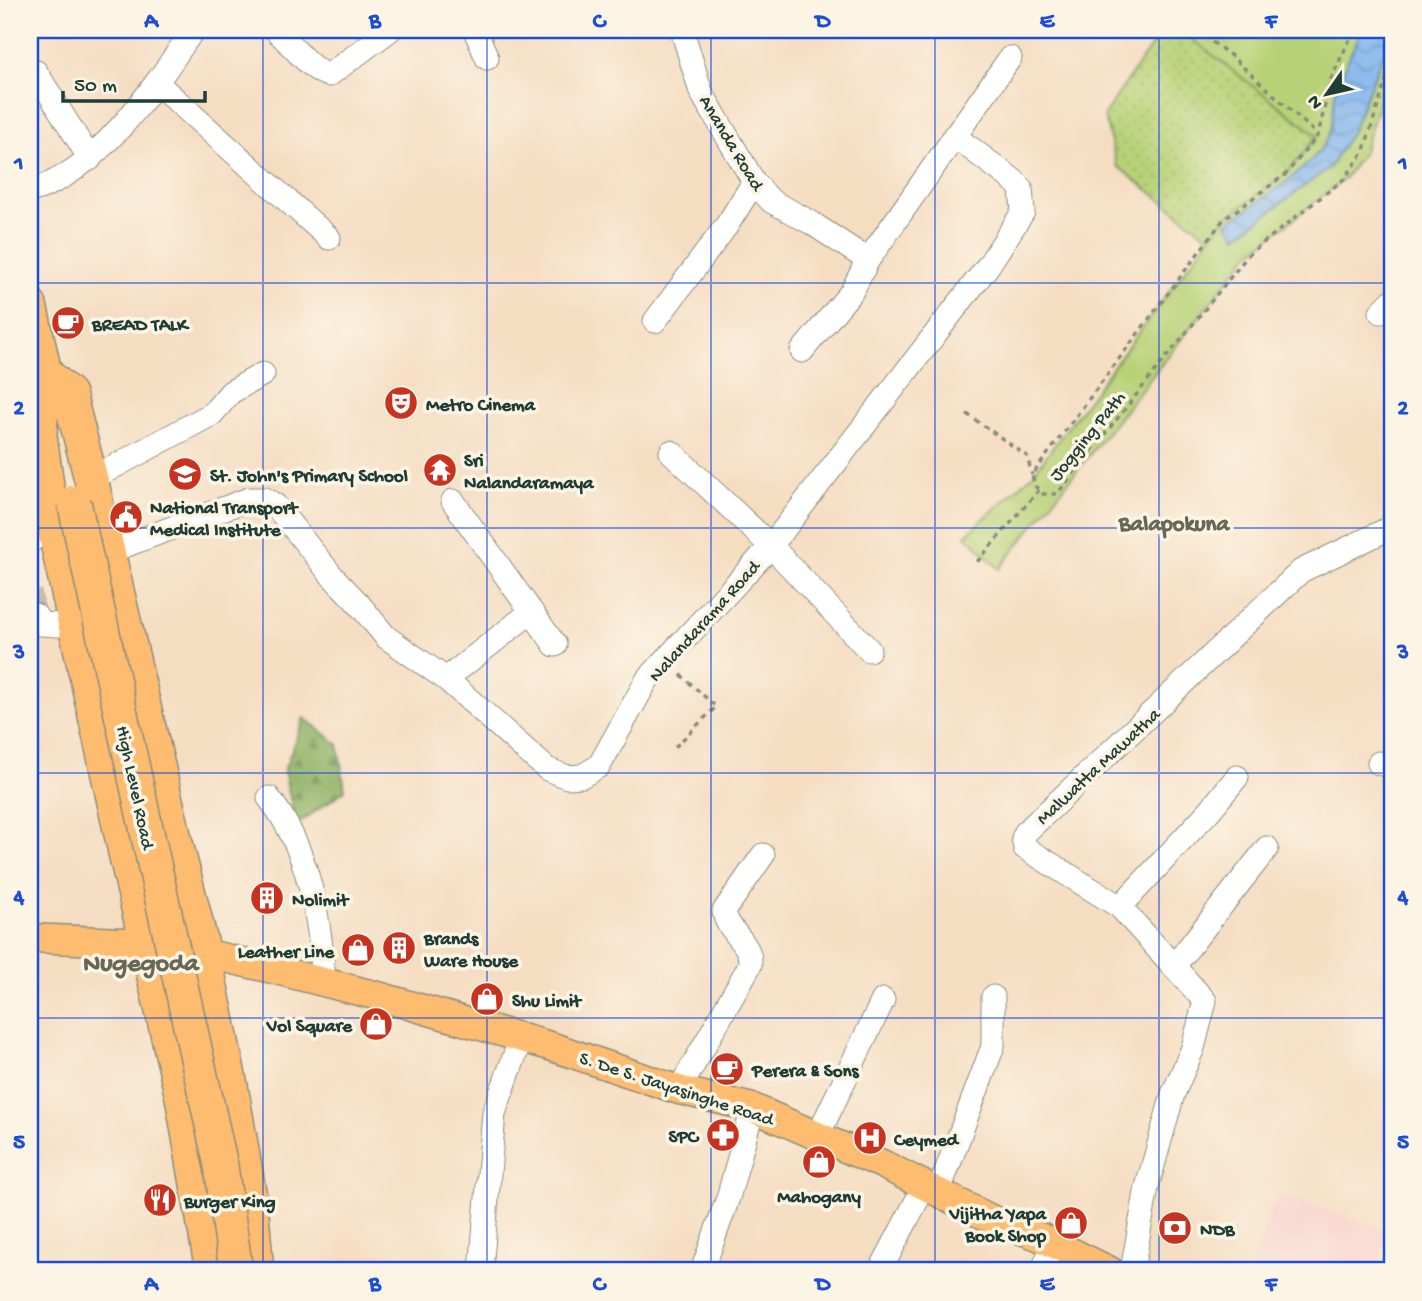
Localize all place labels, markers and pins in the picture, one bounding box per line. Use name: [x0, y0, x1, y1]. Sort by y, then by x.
cafe icon: BREAD TALK: [49, 304, 87, 342]
place label: BREAD TALK: [91, 315, 190, 338]
theatre icon: Metro Cinema: [382, 384, 420, 422]
place label: Metro Cinema: [426, 395, 537, 418]
temple icon: Sri Nalandaramaya: [421, 451, 459, 489]
place label: Sri Nalandaramaya: [464, 451, 595, 496]
school or university icon: St. John's Primary School: [166, 455, 204, 493]
place label: St. John's Primary School: [210, 466, 408, 489]
public building icon: National Transport Medical Institute: [107, 498, 145, 536]
place label: National Transport Medical Institute: [150, 498, 299, 543]
building icon: Nolimit: [248, 879, 286, 917]
place label: Nolimit: [292, 890, 350, 913]
building icon: Brands Ware House: [380, 929, 418, 967]
place label: Brands Ware House: [423, 929, 519, 974]
shop icon: Leather Line: [339, 931, 377, 969]
place label: Leather Line: [238, 942, 335, 965]
shop icon: Shu Limit: [468, 980, 506, 1018]
place label: Shu Limit: [512, 991, 583, 1014]
shop icon: Vol Square: [357, 1005, 395, 1043]
place label: Vol Square: [266, 1016, 353, 1039]
cafe icon: Perera & Sons: [708, 1050, 746, 1088]
place label: Perera & Sons: [751, 1061, 860, 1084]
pharmacy icon: SPC: [704, 1116, 742, 1154]
hospital icon: Ceymed: [851, 1119, 889, 1157]
place label: SPC: [668, 1127, 700, 1150]
place label: Ceymed: [893, 1130, 960, 1153]
shop icon: Mahogany: [800, 1143, 838, 1181]
restaurant icon: Burger King: [141, 1181, 179, 1219]
place label: Mahogany: [777, 1187, 861, 1210]
place label: Burger King: [183, 1192, 276, 1215]
place label: Vijitha Yapa Book Shop: [948, 1204, 1047, 1249]
shop icon: Vijitha Yapa Book Shop: [1052, 1204, 1090, 1242]
bank icon: NDB: [1156, 1209, 1194, 1247]
place label: NDB: [1200, 1220, 1236, 1243]

